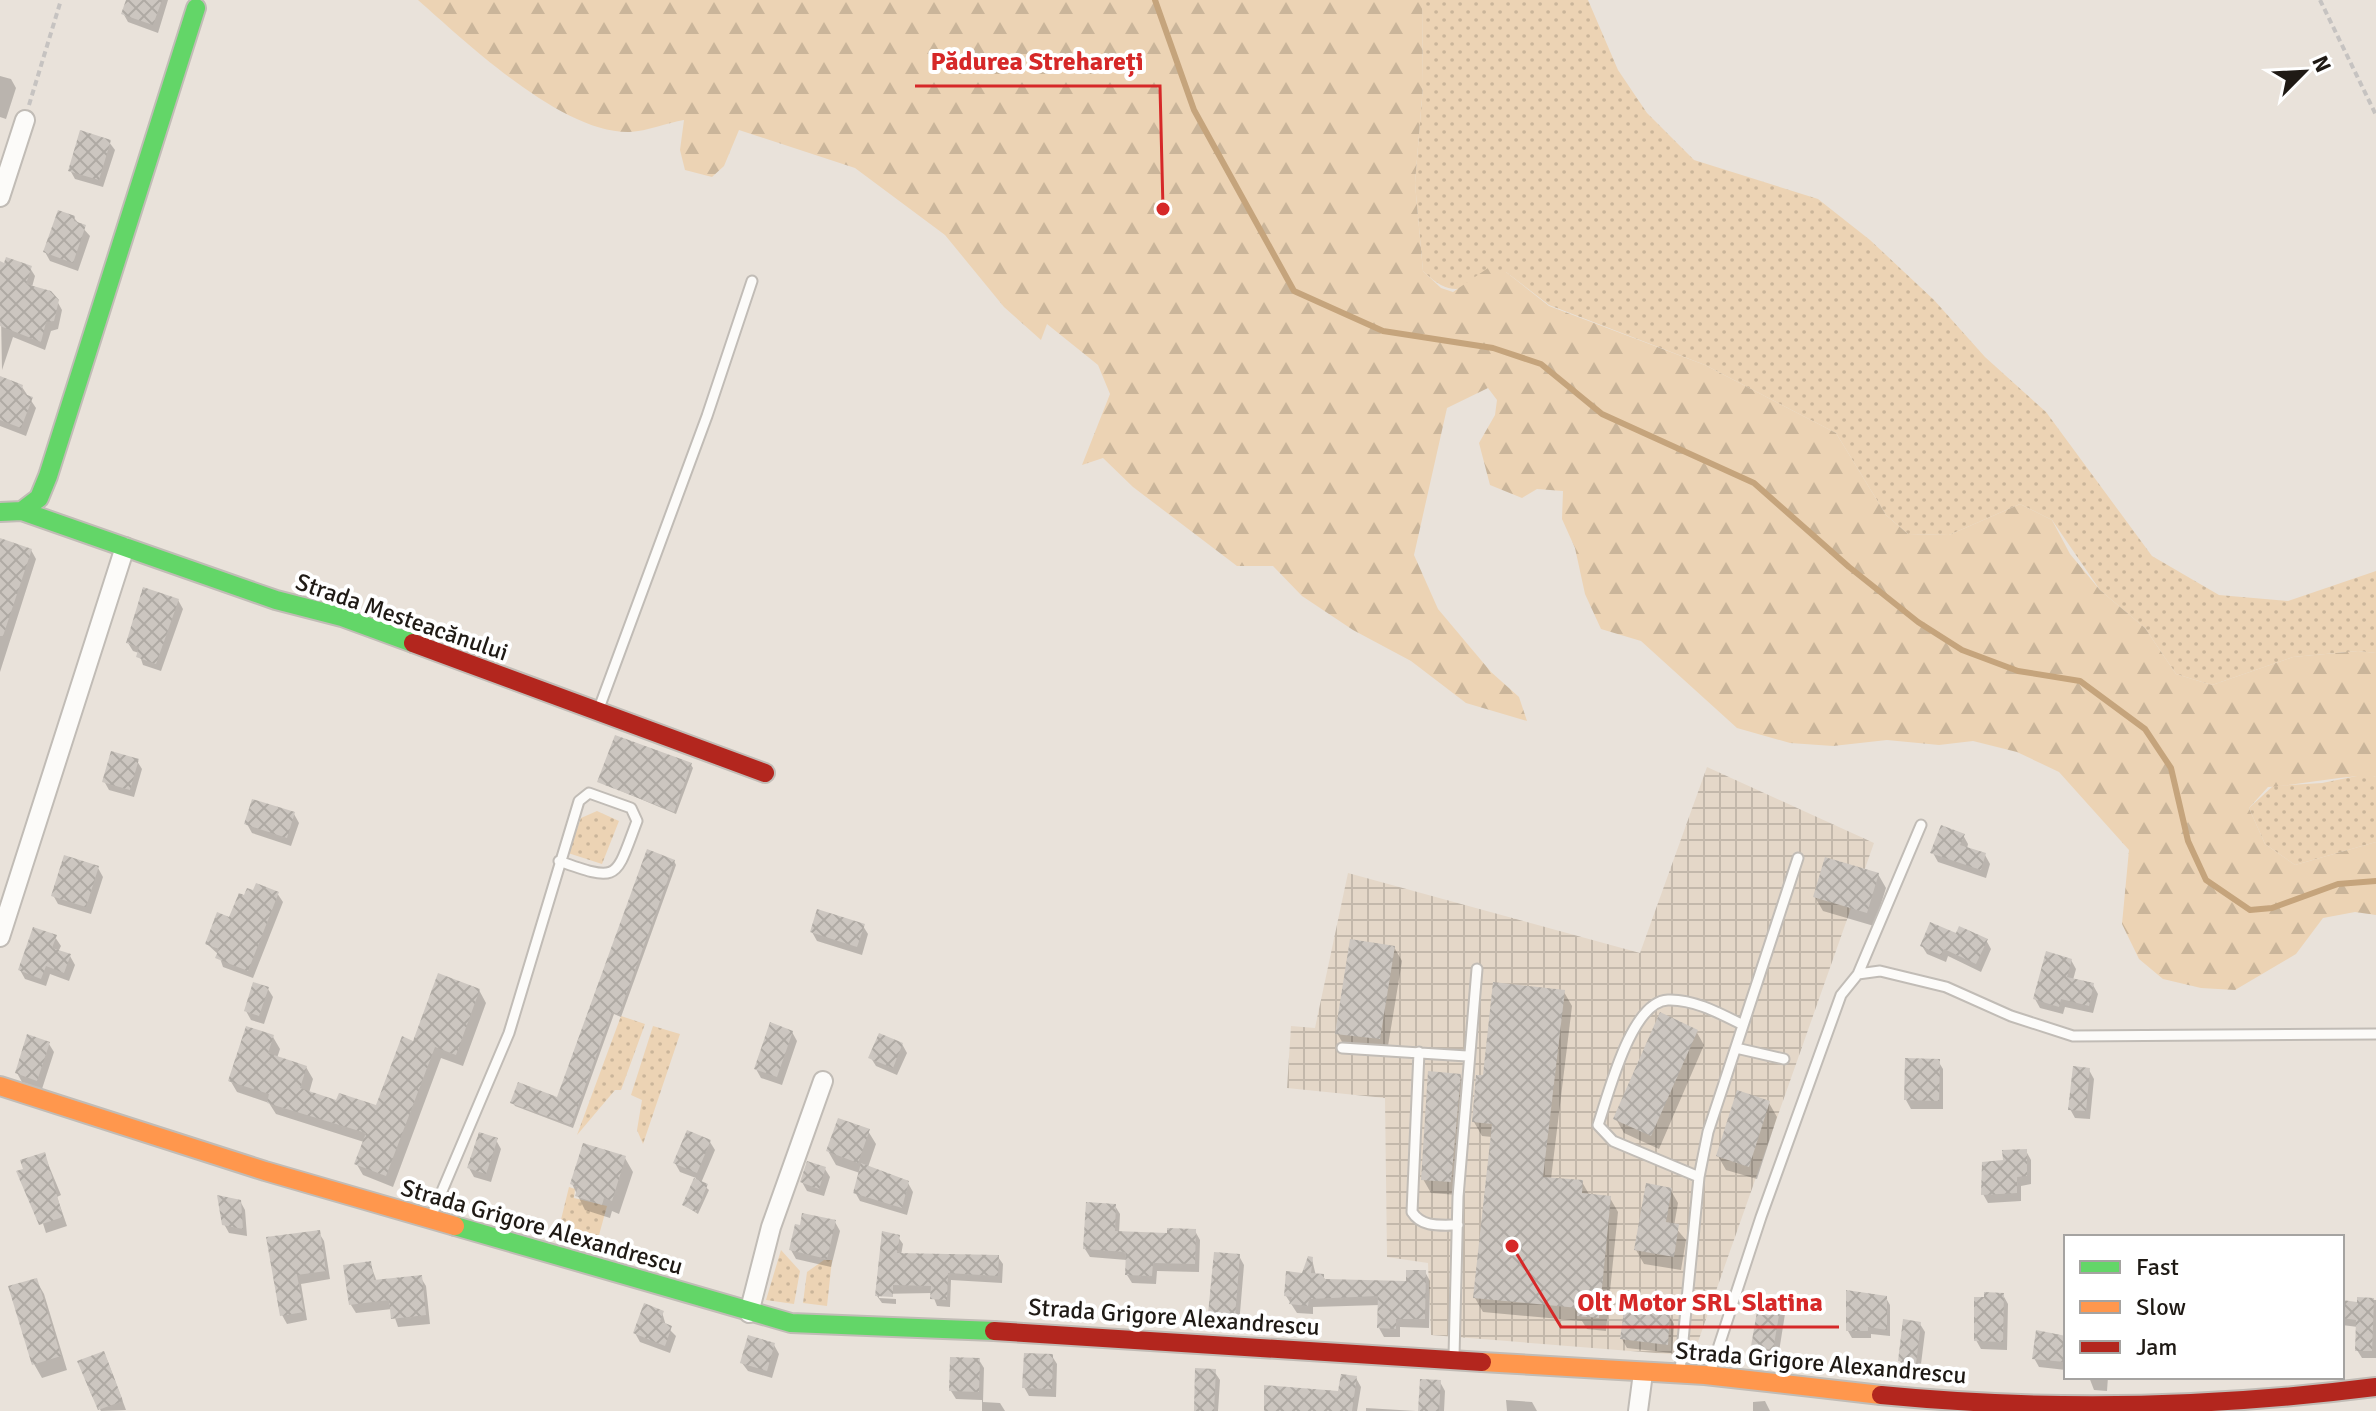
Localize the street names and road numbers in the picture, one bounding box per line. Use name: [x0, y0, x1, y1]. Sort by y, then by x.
street label: Strada Mesteacănului: [292, 567, 512, 667]
street label: Strada Grigore Alexandrescu: [397, 1172, 687, 1282]
street label: Strada Grigore Alexandrescu: [1027, 1292, 1321, 1342]
street label: Strada Grigore Alexandrescu: [1674, 1335, 1968, 1391]

